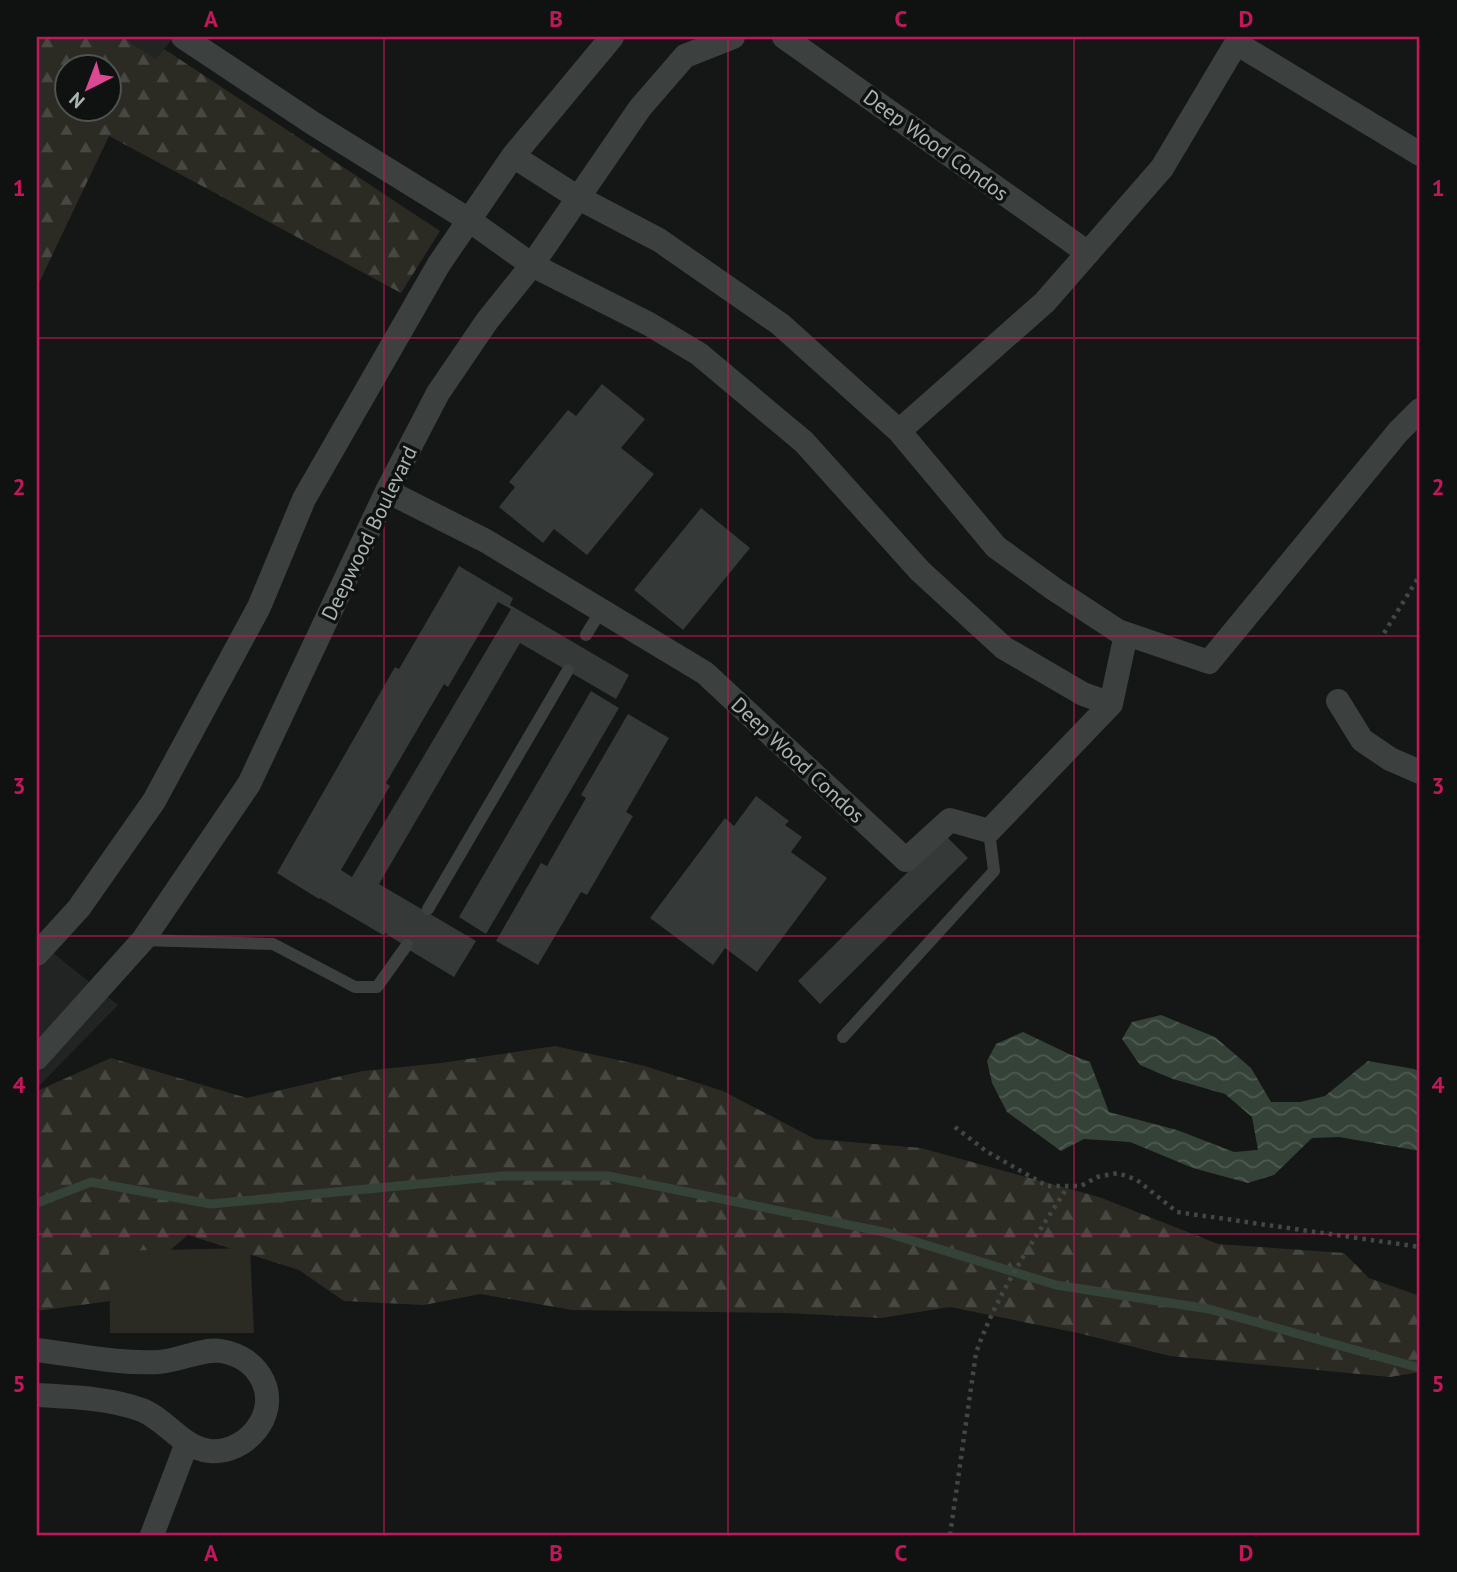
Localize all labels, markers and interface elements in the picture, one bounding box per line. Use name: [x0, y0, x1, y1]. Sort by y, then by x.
text: A: [204, 4, 218, 33]
text: B: [549, 4, 563, 33]
text: C: [895, 4, 908, 33]
text: D: [1239, 4, 1253, 33]
north arrow: [52, 52, 122, 122]
street label: Deep Wood Condos: [858, 83, 1014, 207]
text: N: [64, 88, 89, 114]
text: 1: [12, 173, 26, 202]
text: 1: [1431, 173, 1445, 202]
street label: Deepwood Boulevard: [315, 441, 423, 625]
text: 2: [12, 472, 26, 501]
text: 2: [1431, 472, 1445, 501]
street label: Deep Wood Condos: [726, 691, 870, 829]
text: 3: [12, 771, 26, 800]
text: 3: [1431, 771, 1445, 800]
text: 4: [12, 1070, 26, 1099]
text: 4: [1431, 1070, 1445, 1099]
text: 5: [12, 1369, 26, 1398]
text: 5: [1431, 1369, 1445, 1398]
text: A: [204, 1538, 218, 1567]
text: B: [549, 1538, 563, 1567]
text: C: [895, 1538, 908, 1567]
text: D: [1239, 1538, 1253, 1567]

